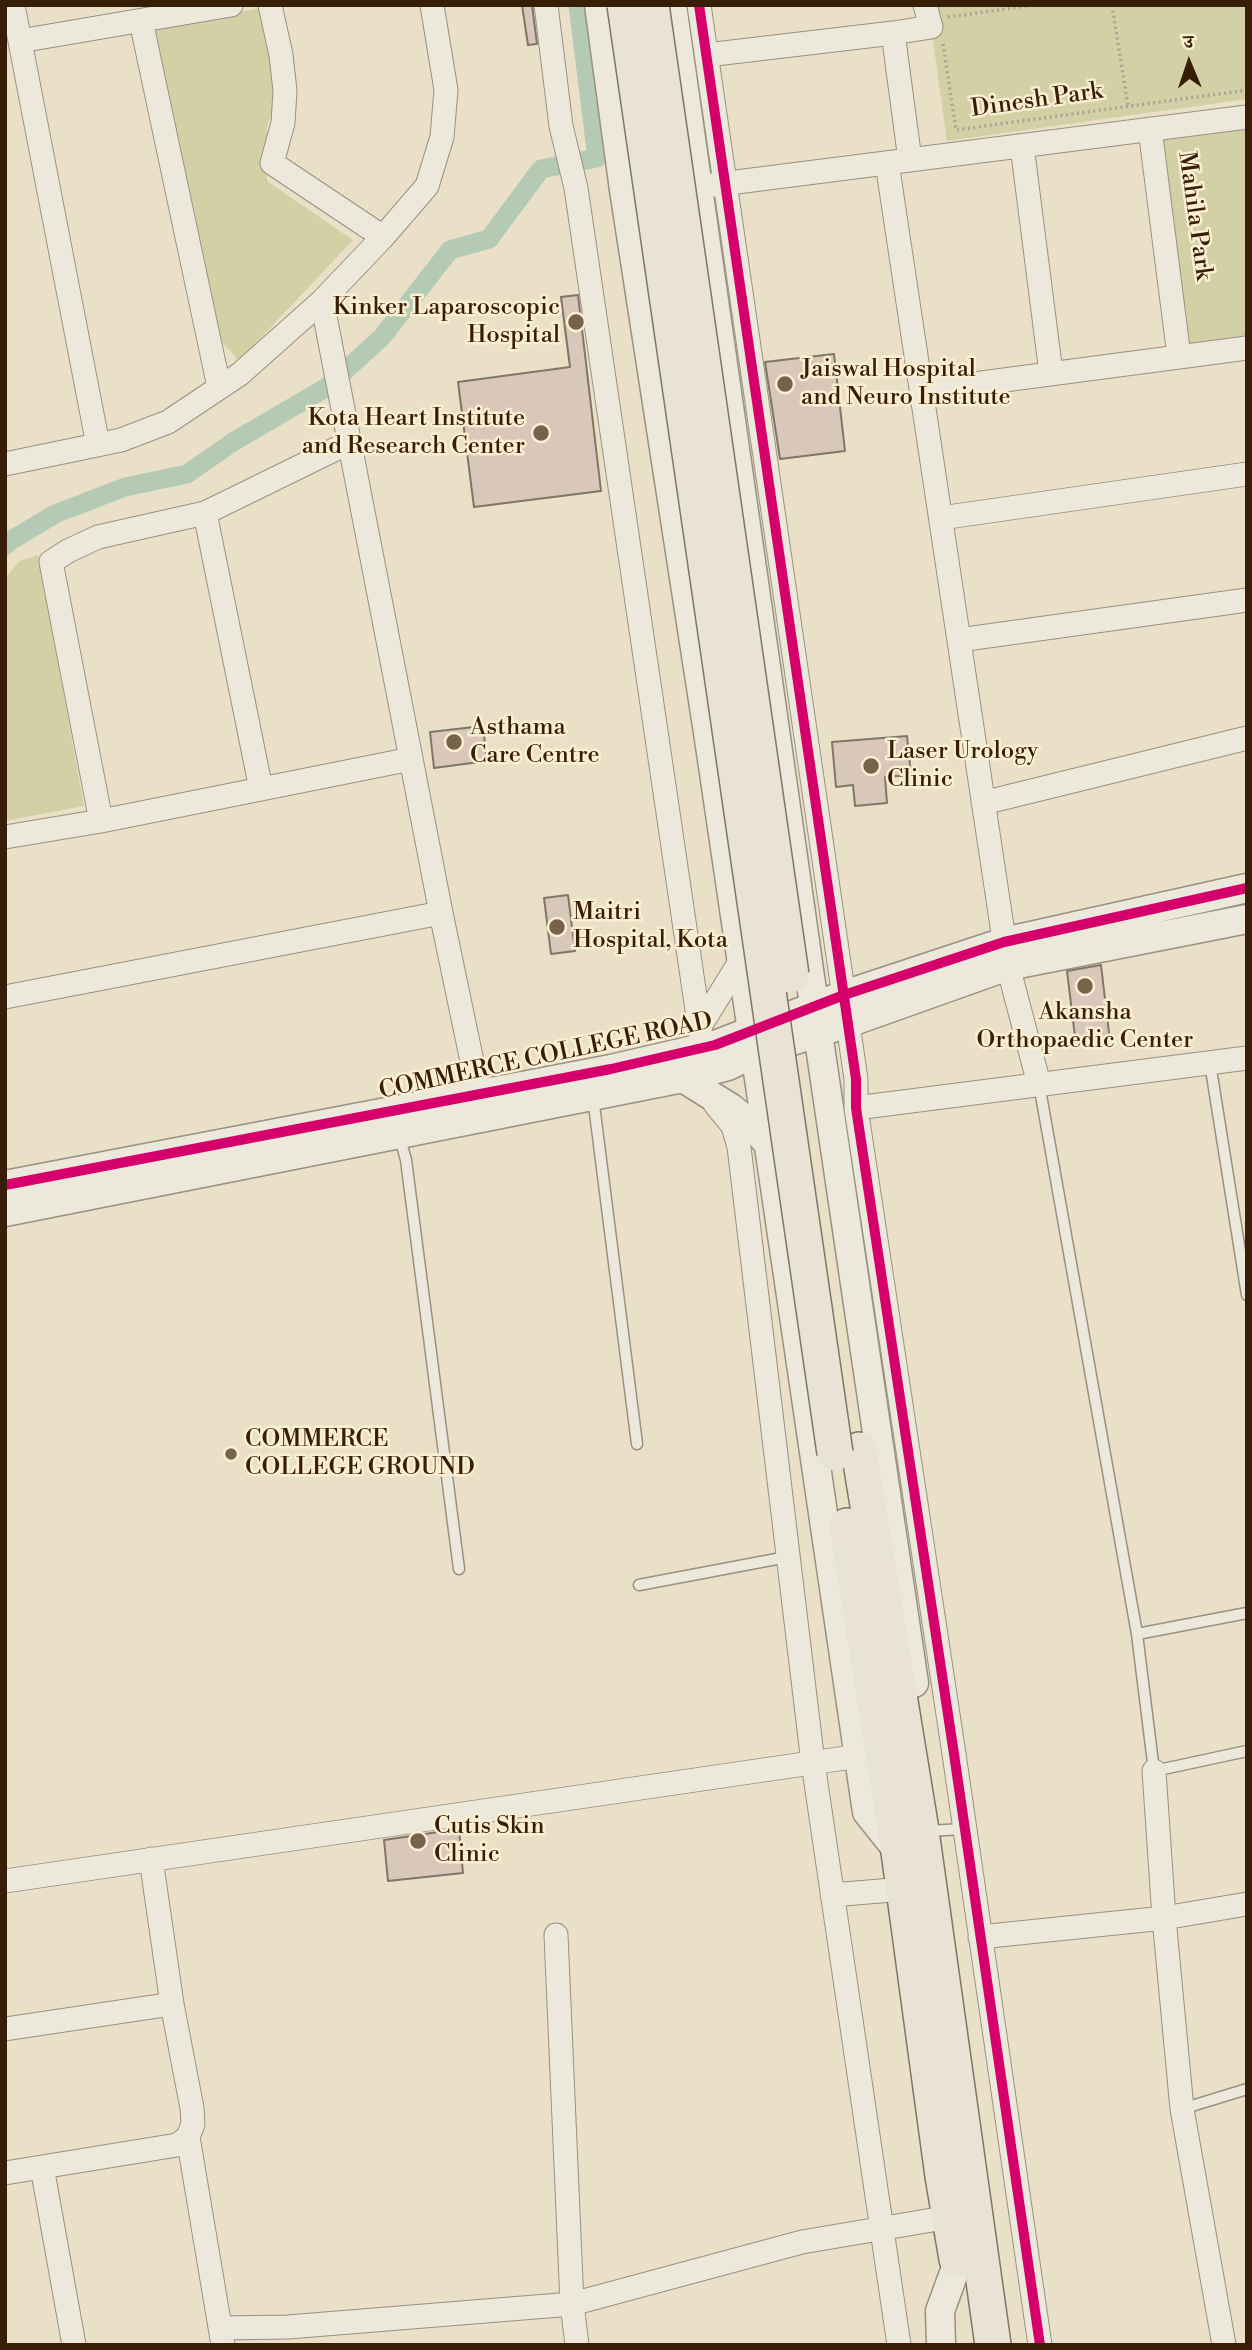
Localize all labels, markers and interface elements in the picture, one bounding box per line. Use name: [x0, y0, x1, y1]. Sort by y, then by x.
north arrow: [1154, 28, 1224, 98]
text: उ: [1183, 30, 1194, 54]
street label: Dinesh Park: [969, 78, 1105, 124]
street label: Mahila Park: [1171, 150, 1217, 282]
place label: Kinker Laparoscopic Hospital: [333, 294, 560, 350]
marker: Kinker Laparoscopic Hospital: [566, 312, 586, 332]
place label: Jaiswal Hospital and Neuro Institute: [801, 356, 1011, 412]
marker: Jaiswal Hospital and Neuro Institute: [775, 374, 795, 394]
place label: Kota Heart Institute and Research Center: [302, 405, 525, 461]
marker: Kota Heart Institute and Research Center: [531, 423, 551, 443]
place label: Asthama Care Centre: [470, 714, 600, 770]
marker: Asthama Care Centre: [444, 732, 464, 752]
place label: Laser Urology Clinic: [887, 738, 1038, 794]
marker: Laser Urology Clinic: [861, 756, 881, 776]
place label: Maitri Hospital, Kota: [573, 899, 728, 955]
marker: Maitri Hospital, Kota: [547, 917, 567, 937]
marker: Akansha Orthopaedic Center: [1075, 976, 1095, 996]
place label: Akansha Orthopaedic Center: [977, 999, 1193, 1055]
street label: COMMERCE COLLEGE ROAD: [377, 1008, 715, 1106]
place label: COMMERCE COLLEGE GROUND: [245, 1426, 475, 1482]
marker: COMMERCE COLLEGE GROUND: [223, 1446, 239, 1462]
place label: Cutis Skin Clinic: [434, 1813, 545, 1869]
marker: Cutis Skin Clinic: [408, 1831, 428, 1851]

